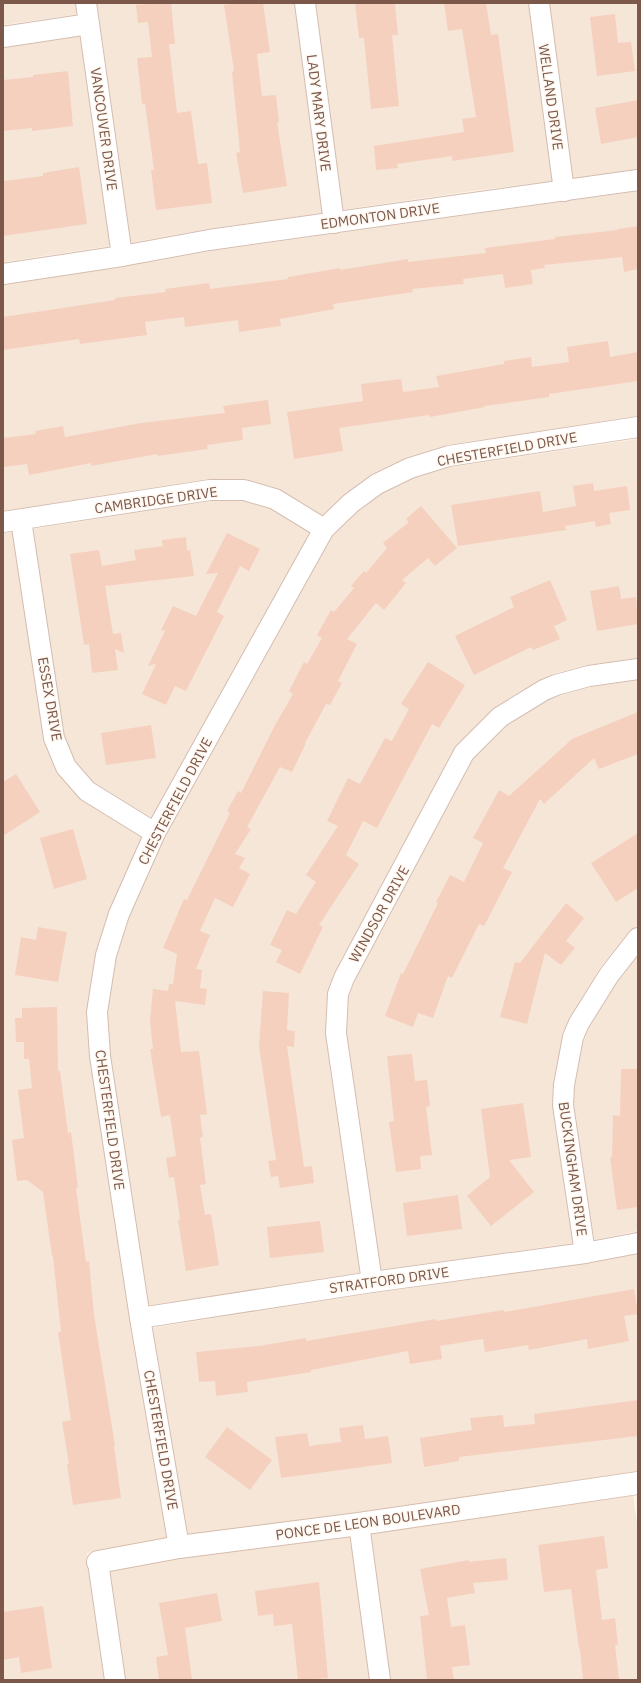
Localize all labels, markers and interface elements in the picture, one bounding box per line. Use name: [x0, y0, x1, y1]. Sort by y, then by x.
street label: WELLAND DRIVE: [535, 43, 567, 151]
street label: LADY MARY DRIVE: [303, 53, 335, 173]
street label: VANCOUVER DRIVE: [86, 66, 122, 192]
street label: EDMONTON DRIVE: [319, 199, 441, 233]
street label: CHESTERFIELD DRIVE: [436, 428, 578, 470]
street label: CAMBRIDGE DRIVE: [93, 482, 219, 518]
street label: ESSEX DRIVE: [34, 656, 66, 742]
street label: CHESTERFIELD DRIVE: [134, 734, 216, 868]
street label: WINDSOR DRIVE: [345, 862, 413, 966]
street label: CHESTERFIELD DRIVE: [91, 1049, 129, 1191]
street label: BUCKINGHAM DRIVE: [555, 1101, 591, 1237]
street label: STRATFORD DRIVE: [328, 1263, 450, 1297]
street label: CHESTERFIELD DRIVE: [140, 1369, 182, 1511]
street label: PONCE DE LEON BOULEVARD: [274, 1500, 462, 1544]

